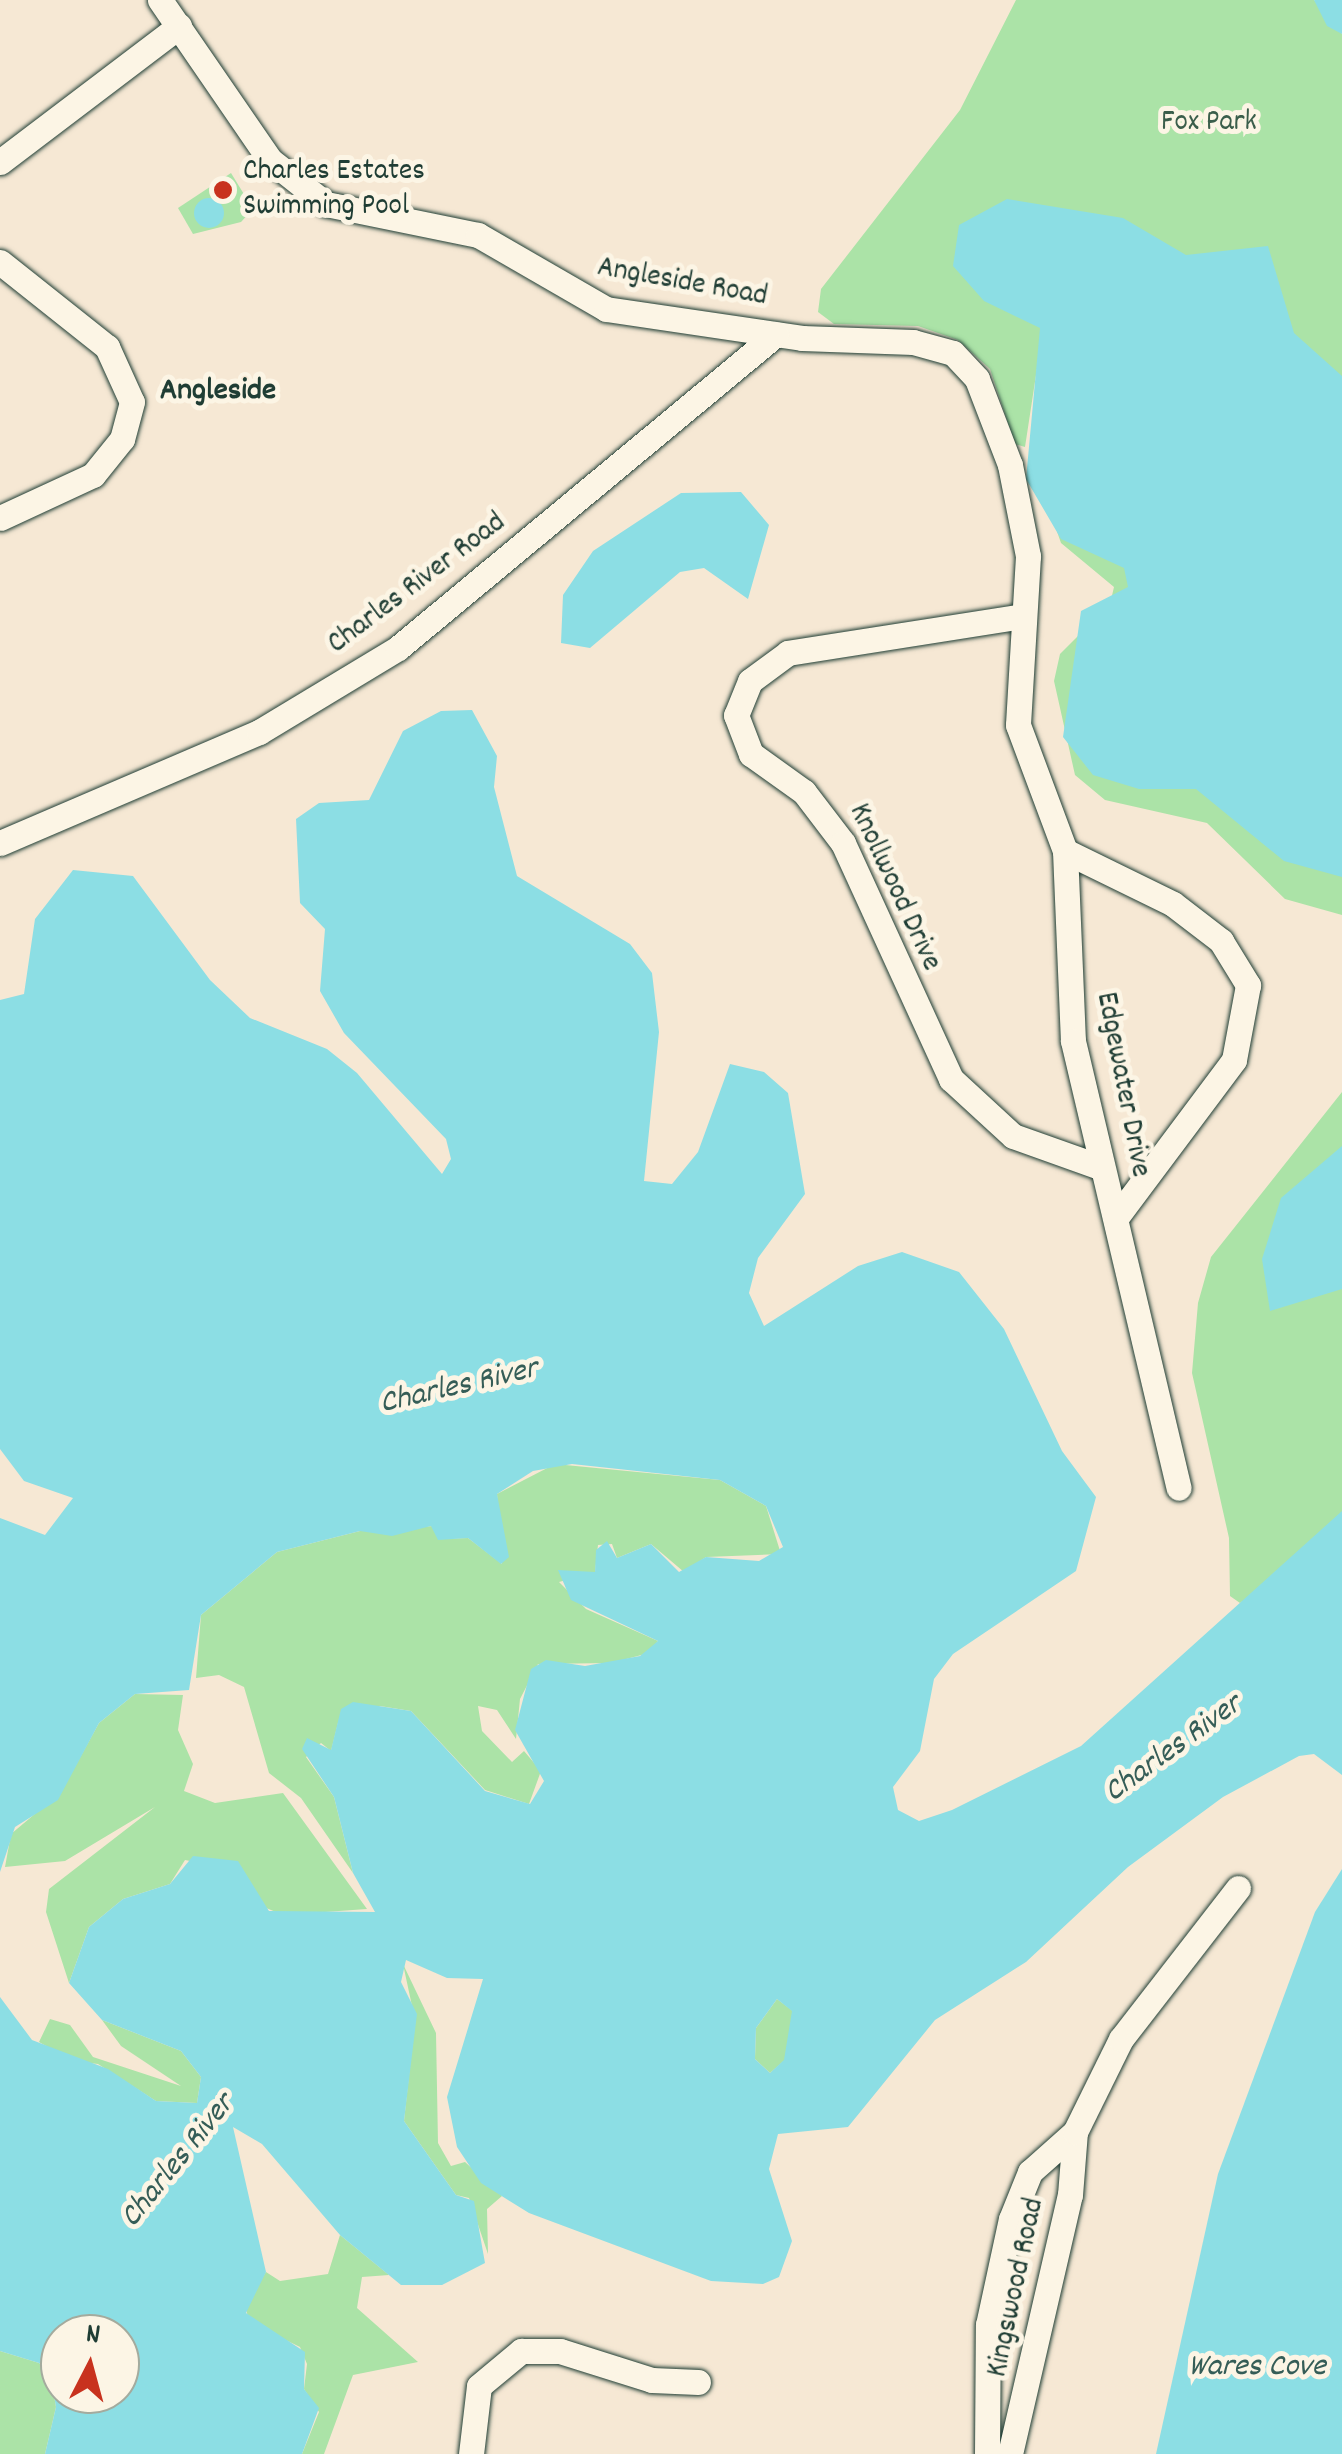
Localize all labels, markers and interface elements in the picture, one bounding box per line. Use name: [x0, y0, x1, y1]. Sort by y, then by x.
park label: Fox Park: [1161, 106, 1257, 142]
place label: Charles Estates Swimming Pool: [243, 155, 425, 226]
marker: Charles Estates Swimming Pool: [212, 179, 234, 201]
street label: Angleside Road: [594, 251, 770, 317]
district label: Angleside: [160, 373, 276, 411]
street label: Charles River Road: [322, 506, 514, 664]
street label: Knollwood Drive: [839, 799, 947, 977]
street label: Edgewater Drive: [1085, 990, 1157, 1180]
water label: Charles River: [376, 1351, 542, 1425]
water label: Charles River: [1098, 1687, 1250, 1813]
water label: Charles River: [114, 2088, 244, 2236]
street label: Kingswood Road: [981, 2195, 1055, 2381]
north arrow: [40, 2314, 140, 2414]
text: N: [84, 2316, 102, 2357]
water label: Wares Cove: [1188, 2349, 1326, 2387]

